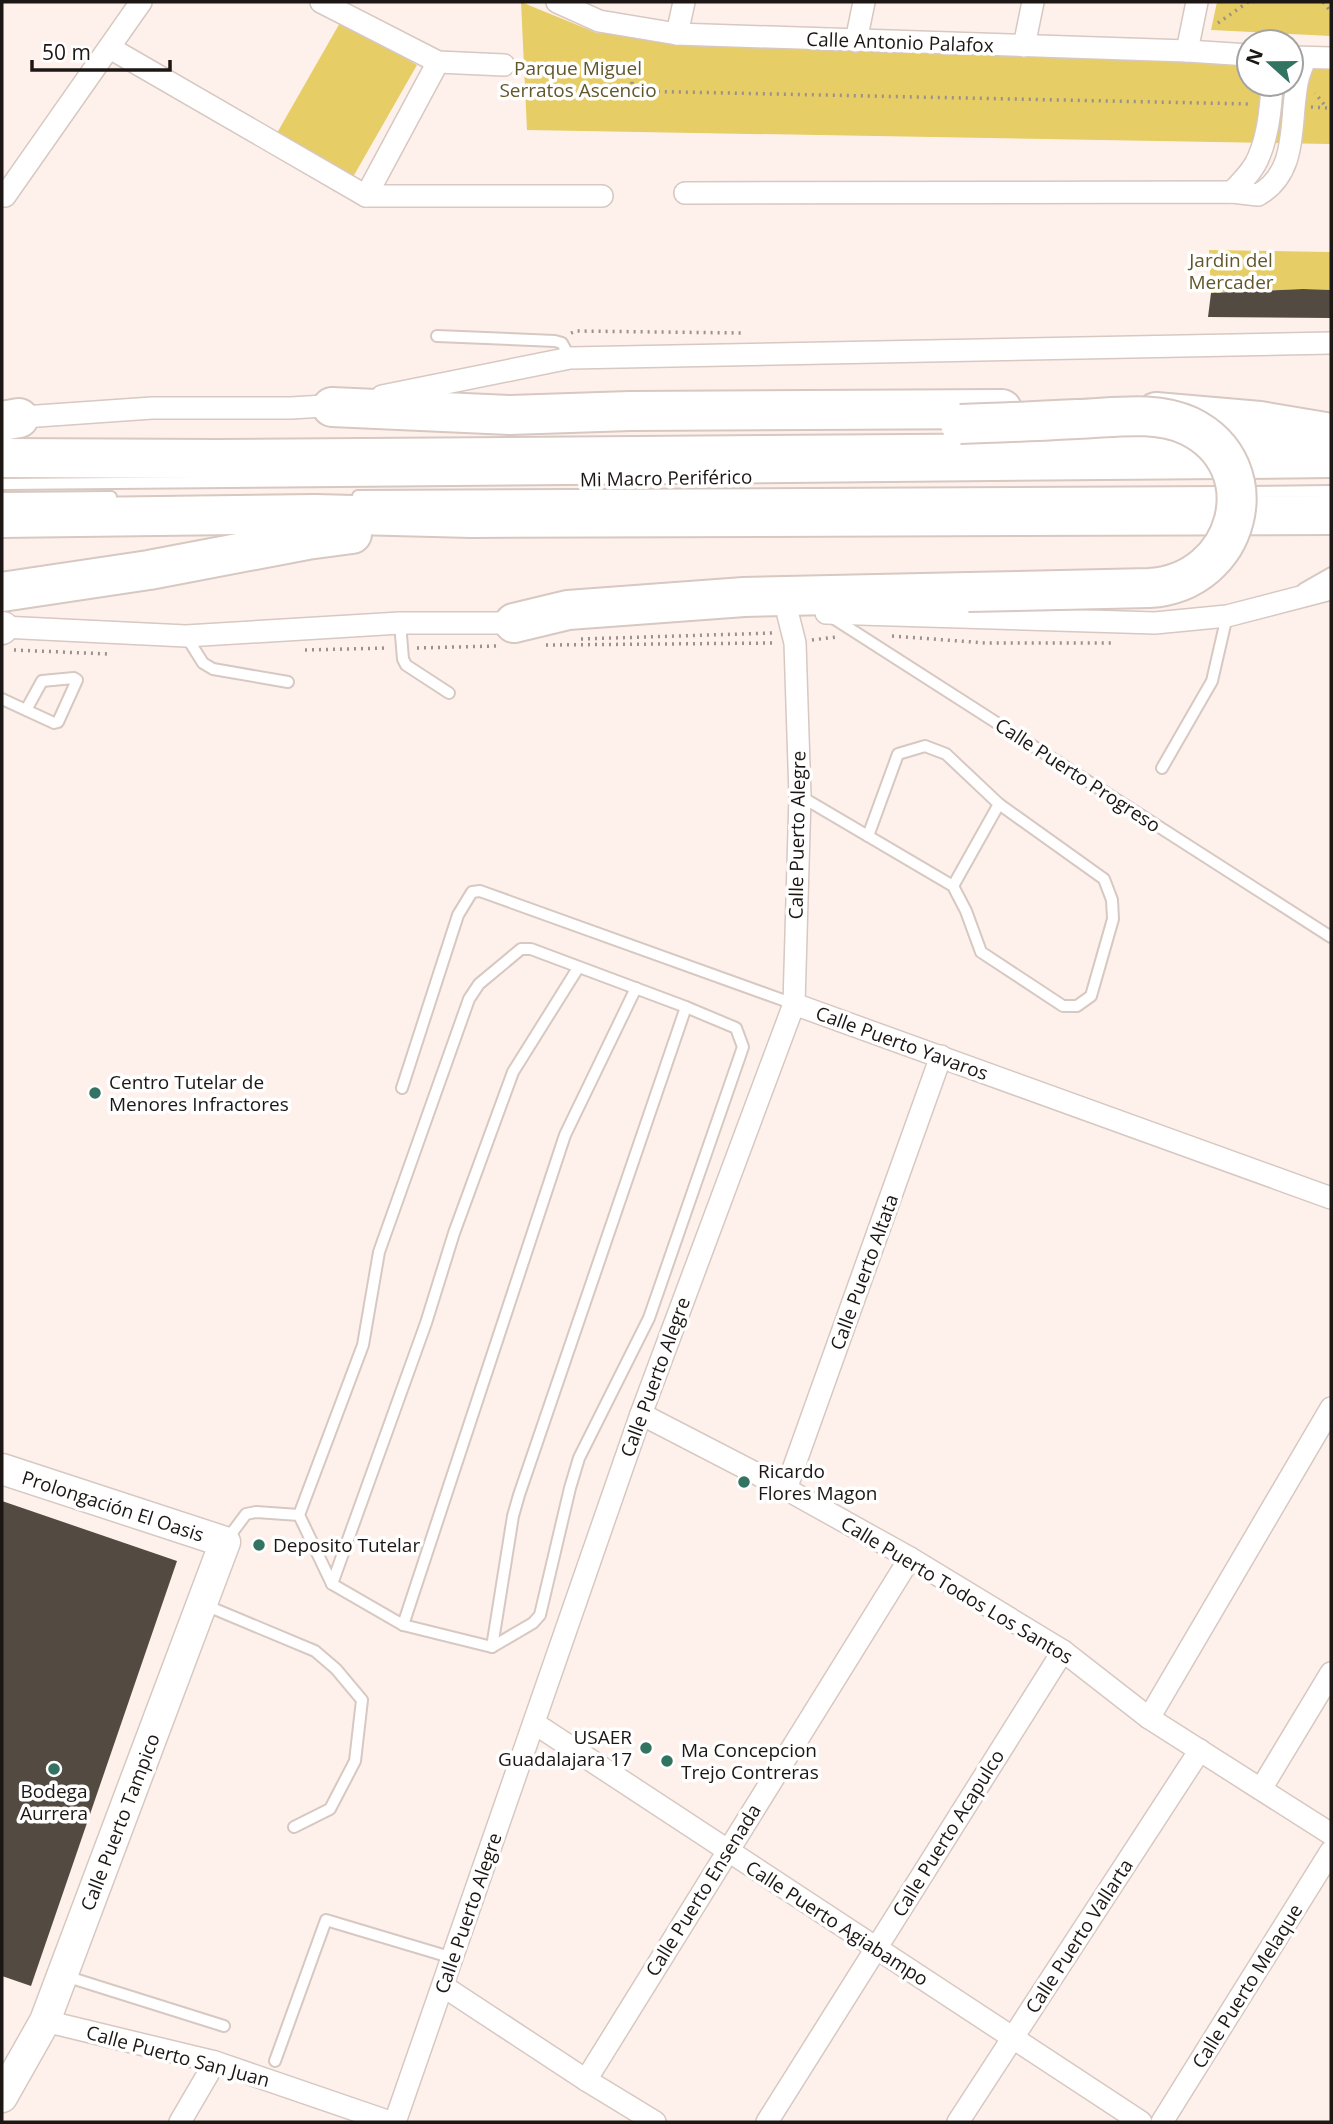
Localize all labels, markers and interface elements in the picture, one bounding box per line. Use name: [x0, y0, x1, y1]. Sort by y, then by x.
street label: Calle Antonio Palafox: [806, 26, 994, 58]
scale bar: [32, 28, 170, 72]
north arrow: [1235, 28, 1305, 98]
text: 50 m: [42, 38, 91, 66]
text: N: [1239, 45, 1269, 69]
park label: Parque Miguel Serratos Ascencio: [499, 55, 657, 103]
park label: Jardin del Mercader: [1187, 247, 1274, 295]
street label: Mi Macro Periférico: [580, 463, 752, 493]
street label: Calle Puerto Progreso: [990, 712, 1166, 838]
street label: Calle Puerto Alegre: [783, 750, 811, 920]
street label: Calle Puerto Yavaros: [812, 1000, 992, 1086]
place label: Centro Tutelar de Menores Infractores: [109, 1069, 289, 1117]
marker: Centro Tutelar de Menores Infractores: [87, 1085, 103, 1101]
street label: Calle Puerto Altata: [824, 1191, 904, 1353]
street label: Calle Puerto Alegre: [614, 1293, 696, 1461]
place label: Ricardo Flores Magon: [758, 1458, 878, 1506]
street label: Prolongación El Oasis: [19, 1464, 207, 1548]
marker: Ricardo Flores Magon: [736, 1474, 752, 1490]
street label: Calle Puerto Todos Los Santos: [836, 1510, 1078, 1670]
place label: Deposito Tutelar: [273, 1532, 420, 1558]
marker: Deposito Tutelar: [251, 1537, 267, 1553]
place label: USAER Guadalajara 17: [498, 1724, 632, 1772]
street label: Calle Puerto Tampico: [74, 1730, 166, 1914]
place label: Ma Concepcion Trejo Contreras: [681, 1737, 819, 1785]
marker: USAER Guadalajara 17: [638, 1740, 654, 1756]
street label: Calle Puerto Acapulco: [886, 1744, 1010, 1922]
marker: Ma Concepcion Trejo Contreras: [659, 1753, 675, 1769]
marker: Bodega Aurrera: [46, 1761, 62, 1777]
place label: Bodega Aurrera: [20, 1778, 88, 1826]
street label: Calle Puerto Ensenada: [639, 1799, 767, 1981]
street label: Calle Puerto Alegre: [428, 1829, 508, 1997]
street label: Calle Puerto Agiabampo: [741, 1854, 933, 1992]
street label: Calle Puerto Vallarta: [1019, 1854, 1139, 2018]
street label: Calle Puerto Melaque: [1186, 1899, 1308, 2073]
street label: Calle Puerto San Juan: [83, 2019, 273, 2093]

